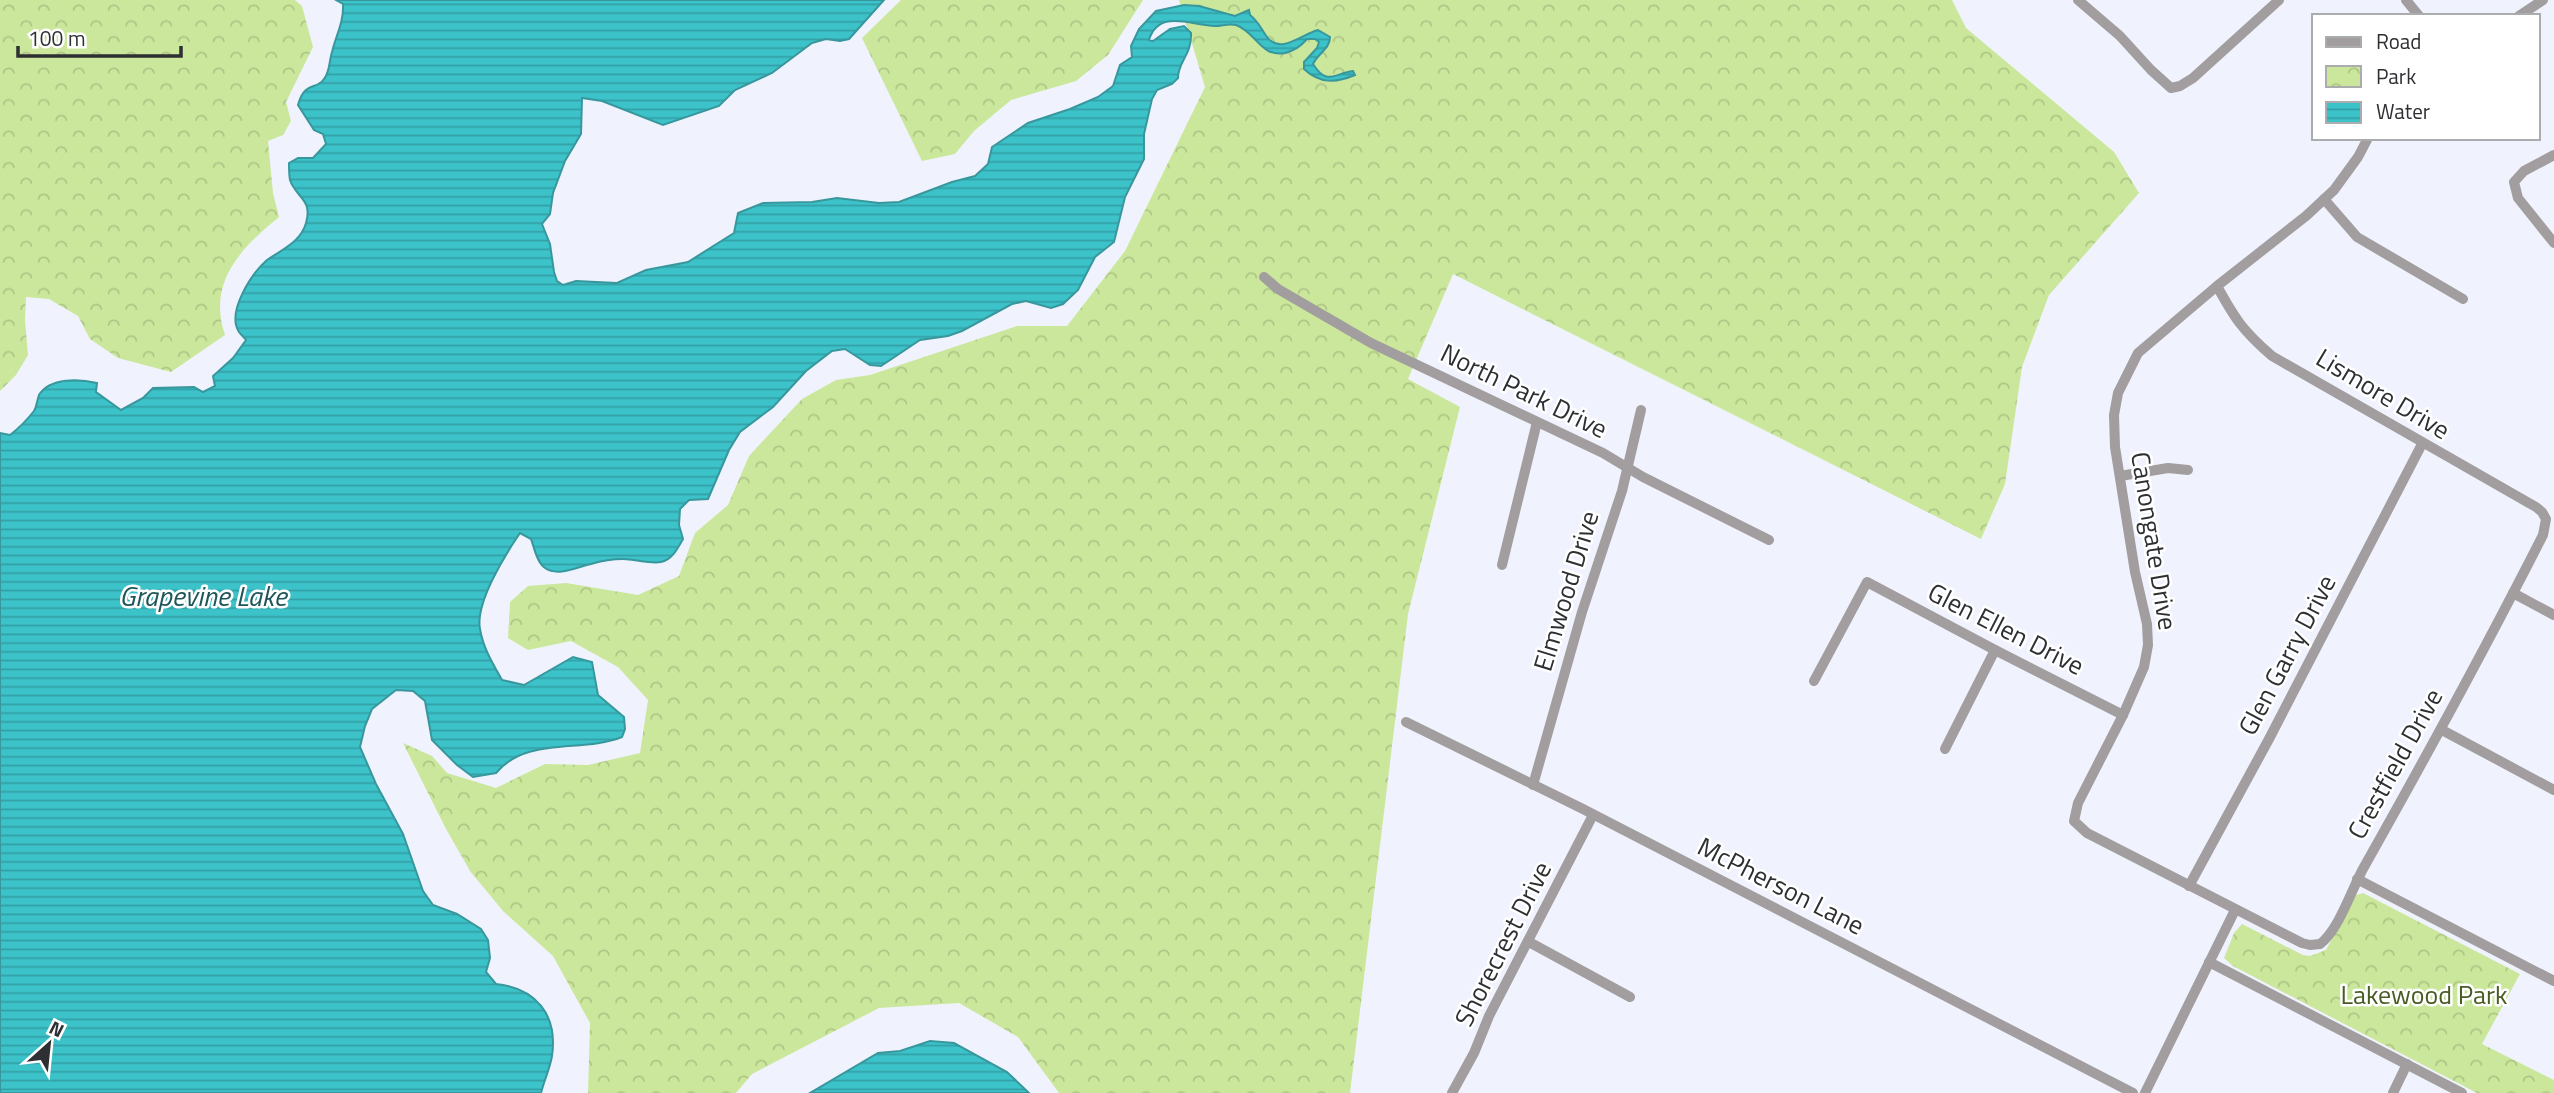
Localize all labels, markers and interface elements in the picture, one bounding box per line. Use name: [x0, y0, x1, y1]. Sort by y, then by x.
scale bar: [18, 14, 180, 58]
legend: [2312, 14, 2540, 140]
text: 100 m: [28, 22, 85, 54]
text: Road: [2376, 25, 2421, 57]
text: Park: [2376, 60, 2416, 92]
text: Water: [2376, 95, 2430, 127]
street label: North Park Drive: [1434, 333, 1614, 448]
street label: Lismore Drive: [2309, 338, 2458, 449]
street label: Canongate Drive: [2121, 449, 2188, 633]
street label: Elmwood Drive: [1523, 506, 1608, 676]
street label: Glen Garry Drive: [2228, 567, 2345, 742]
street label: Glen Ellen Drive: [1921, 572, 2091, 685]
water label: Grapevine Lake: [119, 574, 289, 617]
street label: Crestfield Drive: [2337, 681, 2452, 846]
street label: McPherson Lane: [1691, 827, 1871, 944]
street label: Shorecrest Drive: [1444, 854, 1561, 1033]
park label: Lakewood Park: [2341, 975, 2507, 1014]
north arrow: [14, 1009, 84, 1079]
text: N: [44, 1012, 69, 1044]

